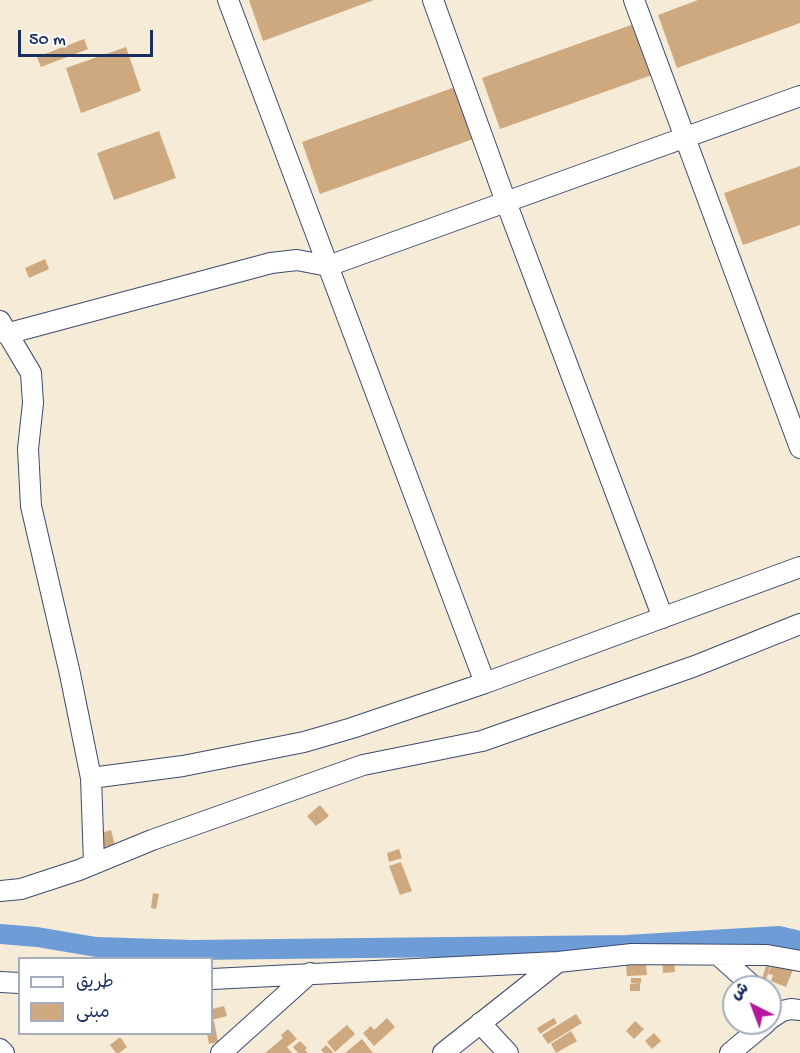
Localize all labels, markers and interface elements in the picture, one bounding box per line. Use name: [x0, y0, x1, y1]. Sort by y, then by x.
scale bar: [21, 18, 156, 56]
text: 50 m: [29, 30, 66, 51]
legend: [18, 957, 213, 1035]
text: طريق: [76, 973, 114, 994]
north arrow: [722, 975, 782, 1035]
text: ش: [728, 980, 754, 1006]
text: مبنى: [76, 1003, 110, 1024]

